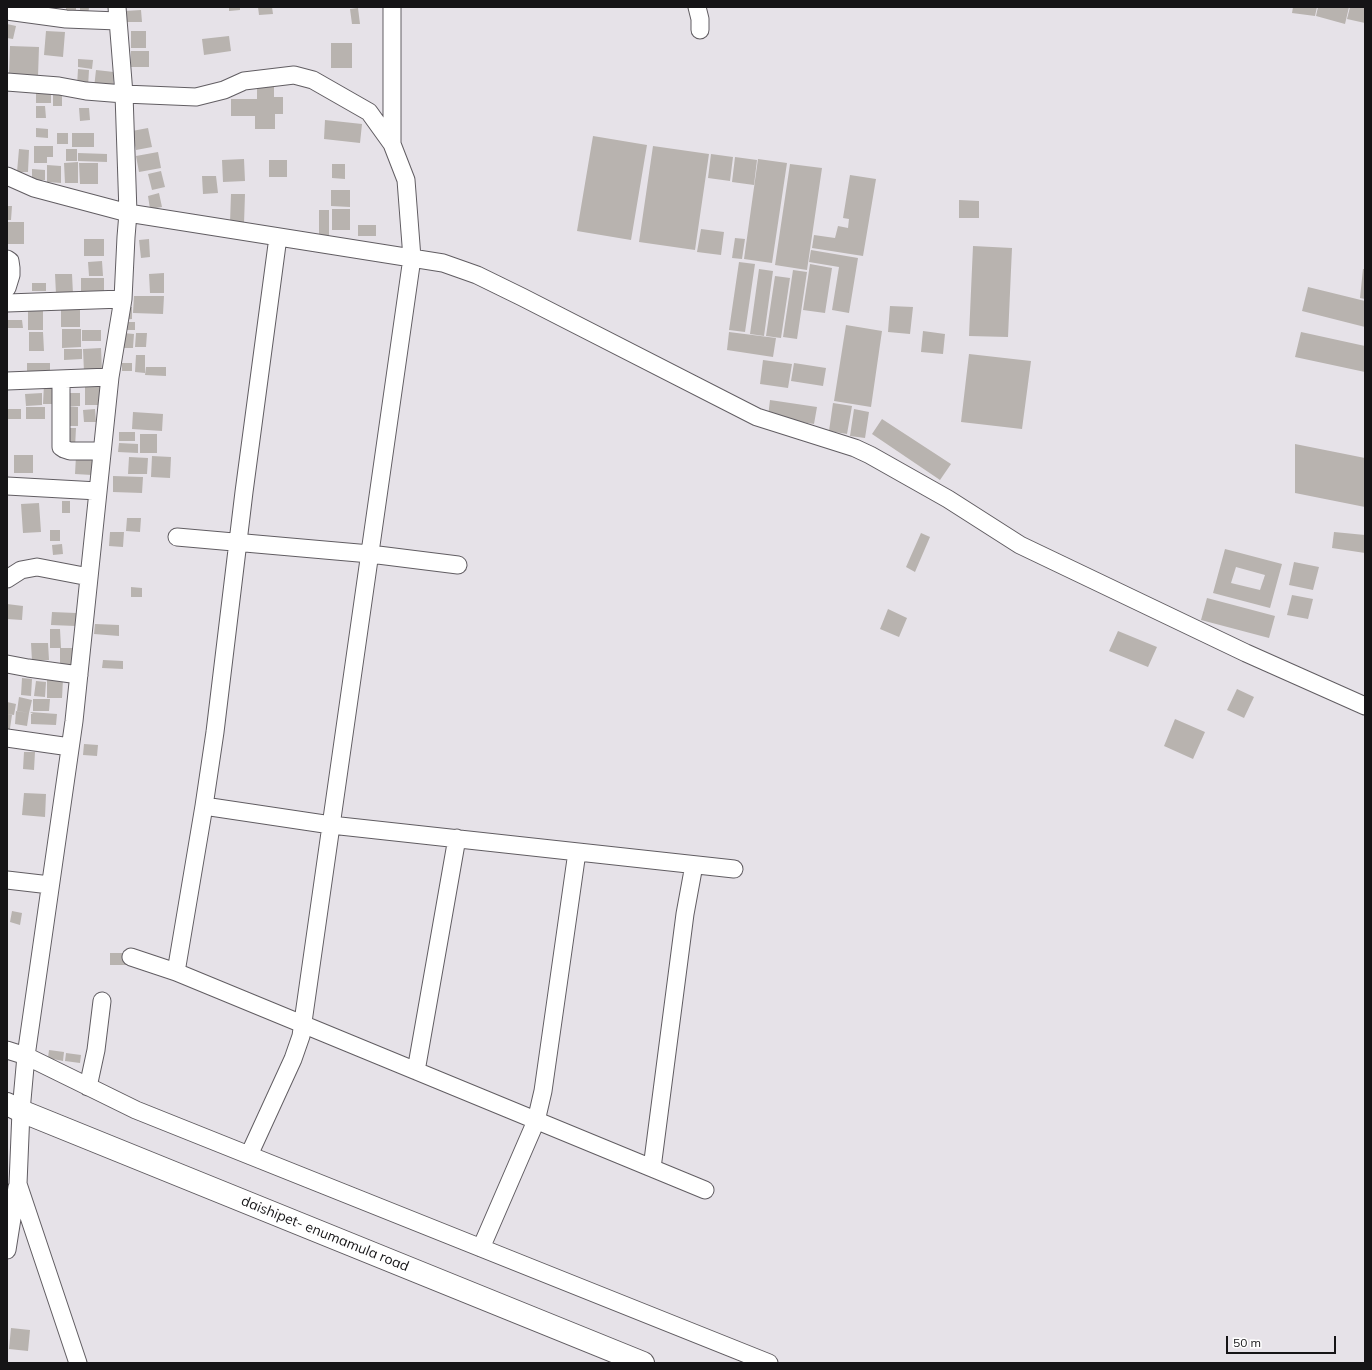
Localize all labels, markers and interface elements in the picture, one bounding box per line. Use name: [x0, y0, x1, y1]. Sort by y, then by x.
street label: daishipet- enumamula road: [239, 1193, 411, 1275]
scale bar: [1228, 1328, 1338, 1354]
text: 50 m: [1233, 1335, 1261, 1350]

